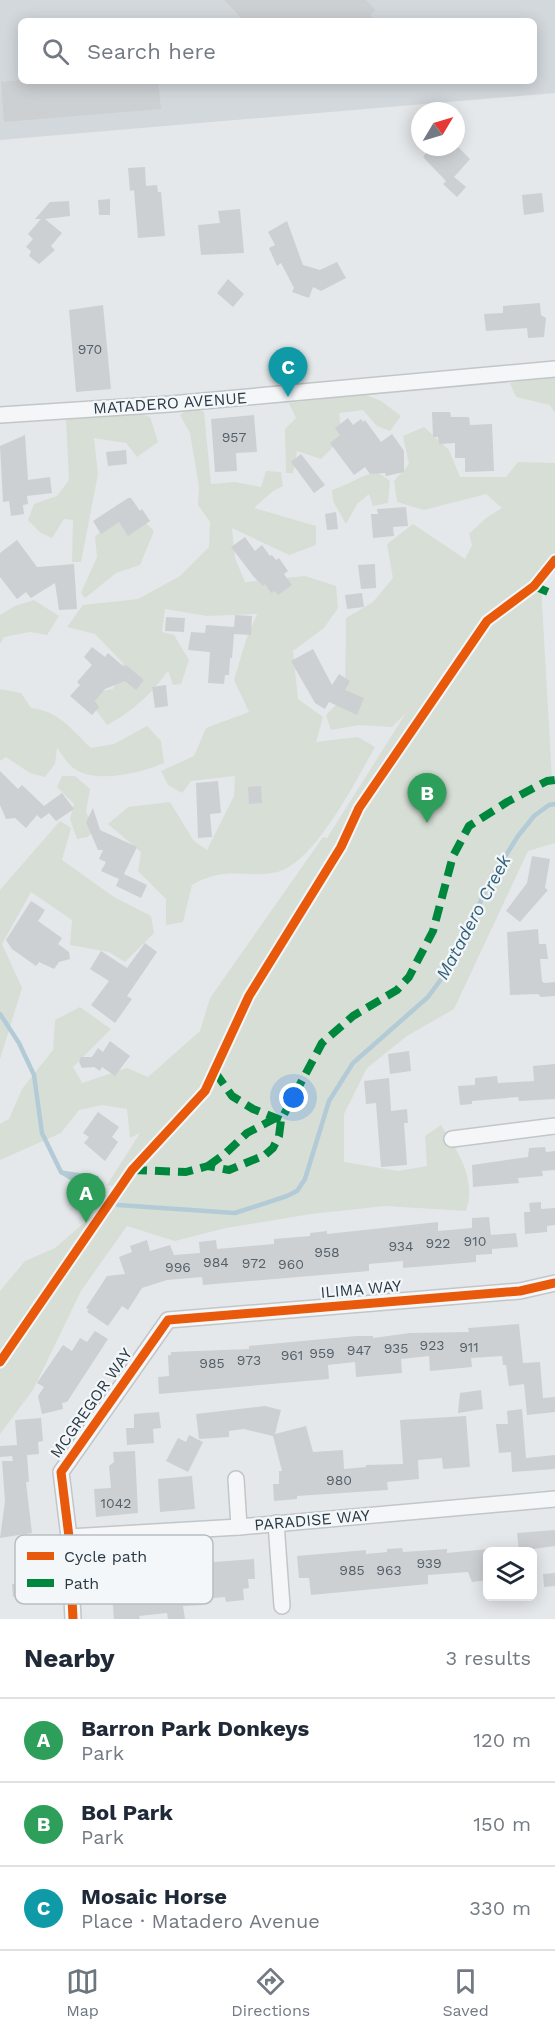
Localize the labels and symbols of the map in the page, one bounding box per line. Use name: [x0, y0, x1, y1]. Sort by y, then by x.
north arrow: [411, 102, 465, 156]
house number: 970: [78, 341, 102, 357]
pin: C: [268, 348, 308, 397]
street label: MATADERO AVENUE: [92, 388, 248, 418]
house number: 957: [222, 429, 246, 445]
pin: B: [408, 774, 446, 823]
water label: Matadero Creek: [431, 850, 515, 983]
your location: [279, 1083, 308, 1112]
pin: A: [66, 1174, 106, 1223]
house number: 910: [464, 1233, 486, 1249]
house number: 922: [426, 1235, 450, 1251]
house number: 934: [388, 1238, 414, 1254]
house number: 958: [314, 1244, 340, 1260]
house number: 984: [203, 1254, 229, 1270]
house number: 972: [242, 1255, 266, 1271]
house number: 960: [278, 1256, 304, 1272]
house number: 996: [165, 1259, 191, 1275]
street label: ILIMA WAY: [320, 1276, 402, 1302]
house number: 923: [420, 1337, 444, 1353]
house number: 911: [459, 1339, 479, 1355]
house number: 935: [384, 1340, 408, 1356]
house number: 947: [347, 1342, 371, 1358]
street label: MCGREGOR WAY: [46, 1345, 136, 1461]
house number: 959: [309, 1345, 335, 1361]
house number: 961: [281, 1347, 303, 1363]
house number: 973: [237, 1352, 261, 1368]
house number: 985: [199, 1355, 225, 1371]
house number: 980: [326, 1472, 352, 1488]
house number: 1042: [101, 1495, 131, 1511]
street label: PARADISE WAY: [253, 1505, 371, 1535]
legend: [15, 1535, 213, 1604]
text: Cycle path: [64, 1547, 147, 1566]
house number: 939: [416, 1555, 442, 1571]
house number: 985: [339, 1562, 365, 1578]
house number: 963: [376, 1562, 402, 1578]
text: Path: [64, 1574, 99, 1593]

